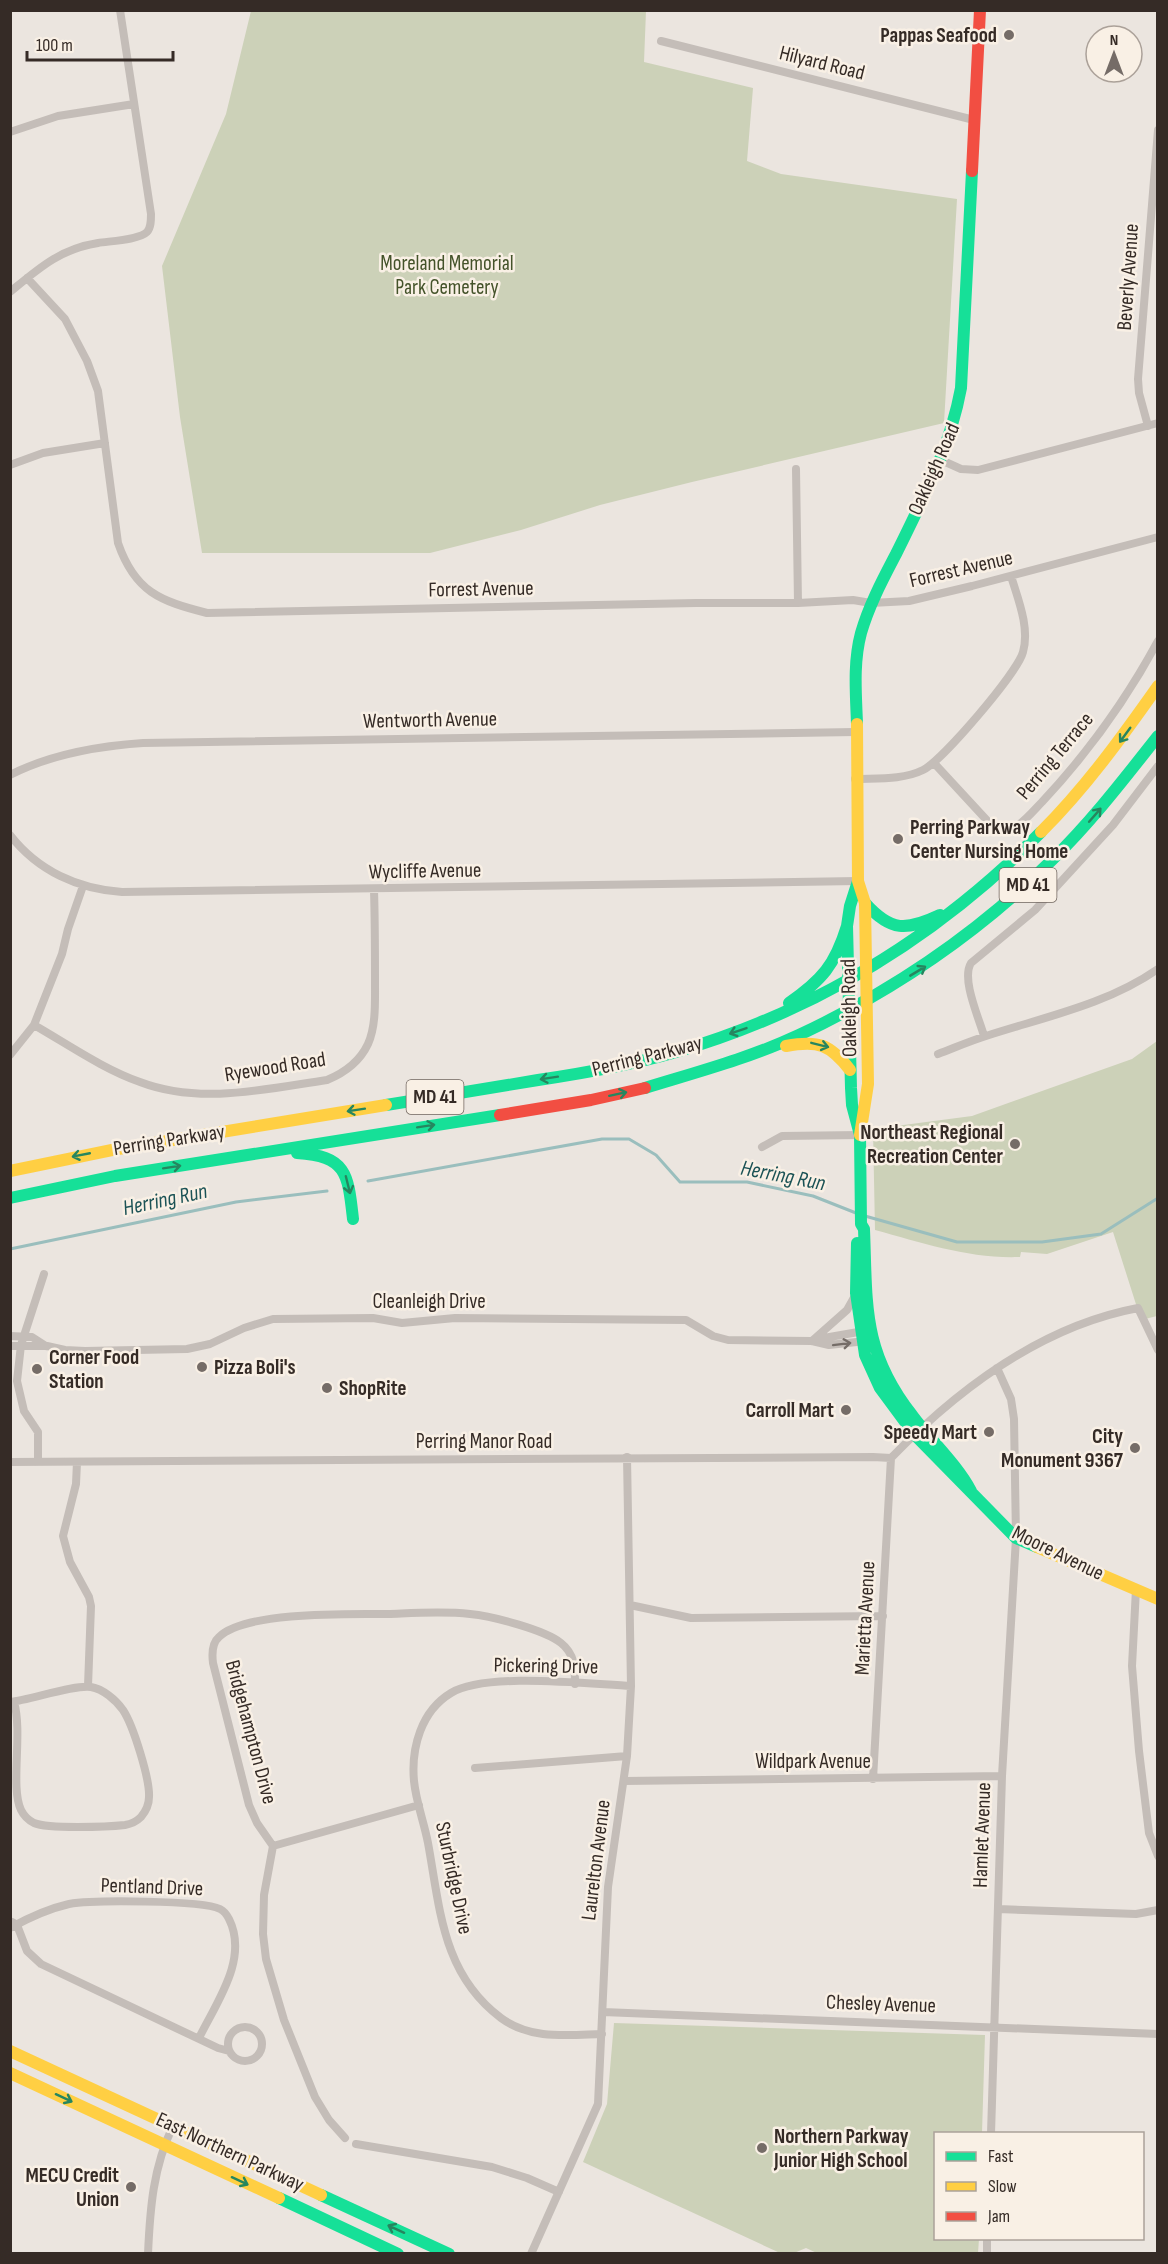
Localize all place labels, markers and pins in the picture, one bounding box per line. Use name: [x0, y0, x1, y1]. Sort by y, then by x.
place label: Pappas Seafood: [880, 23, 997, 48]
marker: Pappas Seafood: [1002, 28, 1016, 42]
place label: Perring Parkway Center Nursing Home: [910, 815, 1068, 864]
marker: Perring Parkway Center Nursing Home: [891, 832, 905, 846]
place label: Northeast Regional Recreation Center: [860, 1120, 1003, 1169]
marker: Northeast Regional Recreation Center: [1008, 1137, 1022, 1151]
place label: Corner Food Station: [49, 1345, 139, 1394]
place label: Pizza Boli's: [214, 1355, 296, 1380]
marker: Pizza Boli's: [195, 1360, 209, 1374]
marker: Corner Food Station: [30, 1362, 44, 1376]
place label: ShopRite: [339, 1376, 406, 1401]
marker: ShopRite: [320, 1381, 334, 1395]
place label: Carroll Mart: [746, 1398, 834, 1423]
marker: Carroll Mart: [839, 1403, 853, 1417]
place label: Speedy Mart: [884, 1420, 977, 1445]
place label: City Monument 9367: [1001, 1424, 1124, 1473]
marker: Speedy Mart: [982, 1425, 996, 1439]
marker: City Monument 9367: [1128, 1441, 1142, 1455]
place label: Northern Parkway Junior High School: [773, 2124, 909, 2173]
marker: Northern Parkway Junior High School: [755, 2141, 769, 2155]
place label: MECU Credit Union: [26, 2163, 119, 2212]
marker: MECU Credit Union: [124, 2180, 138, 2194]

